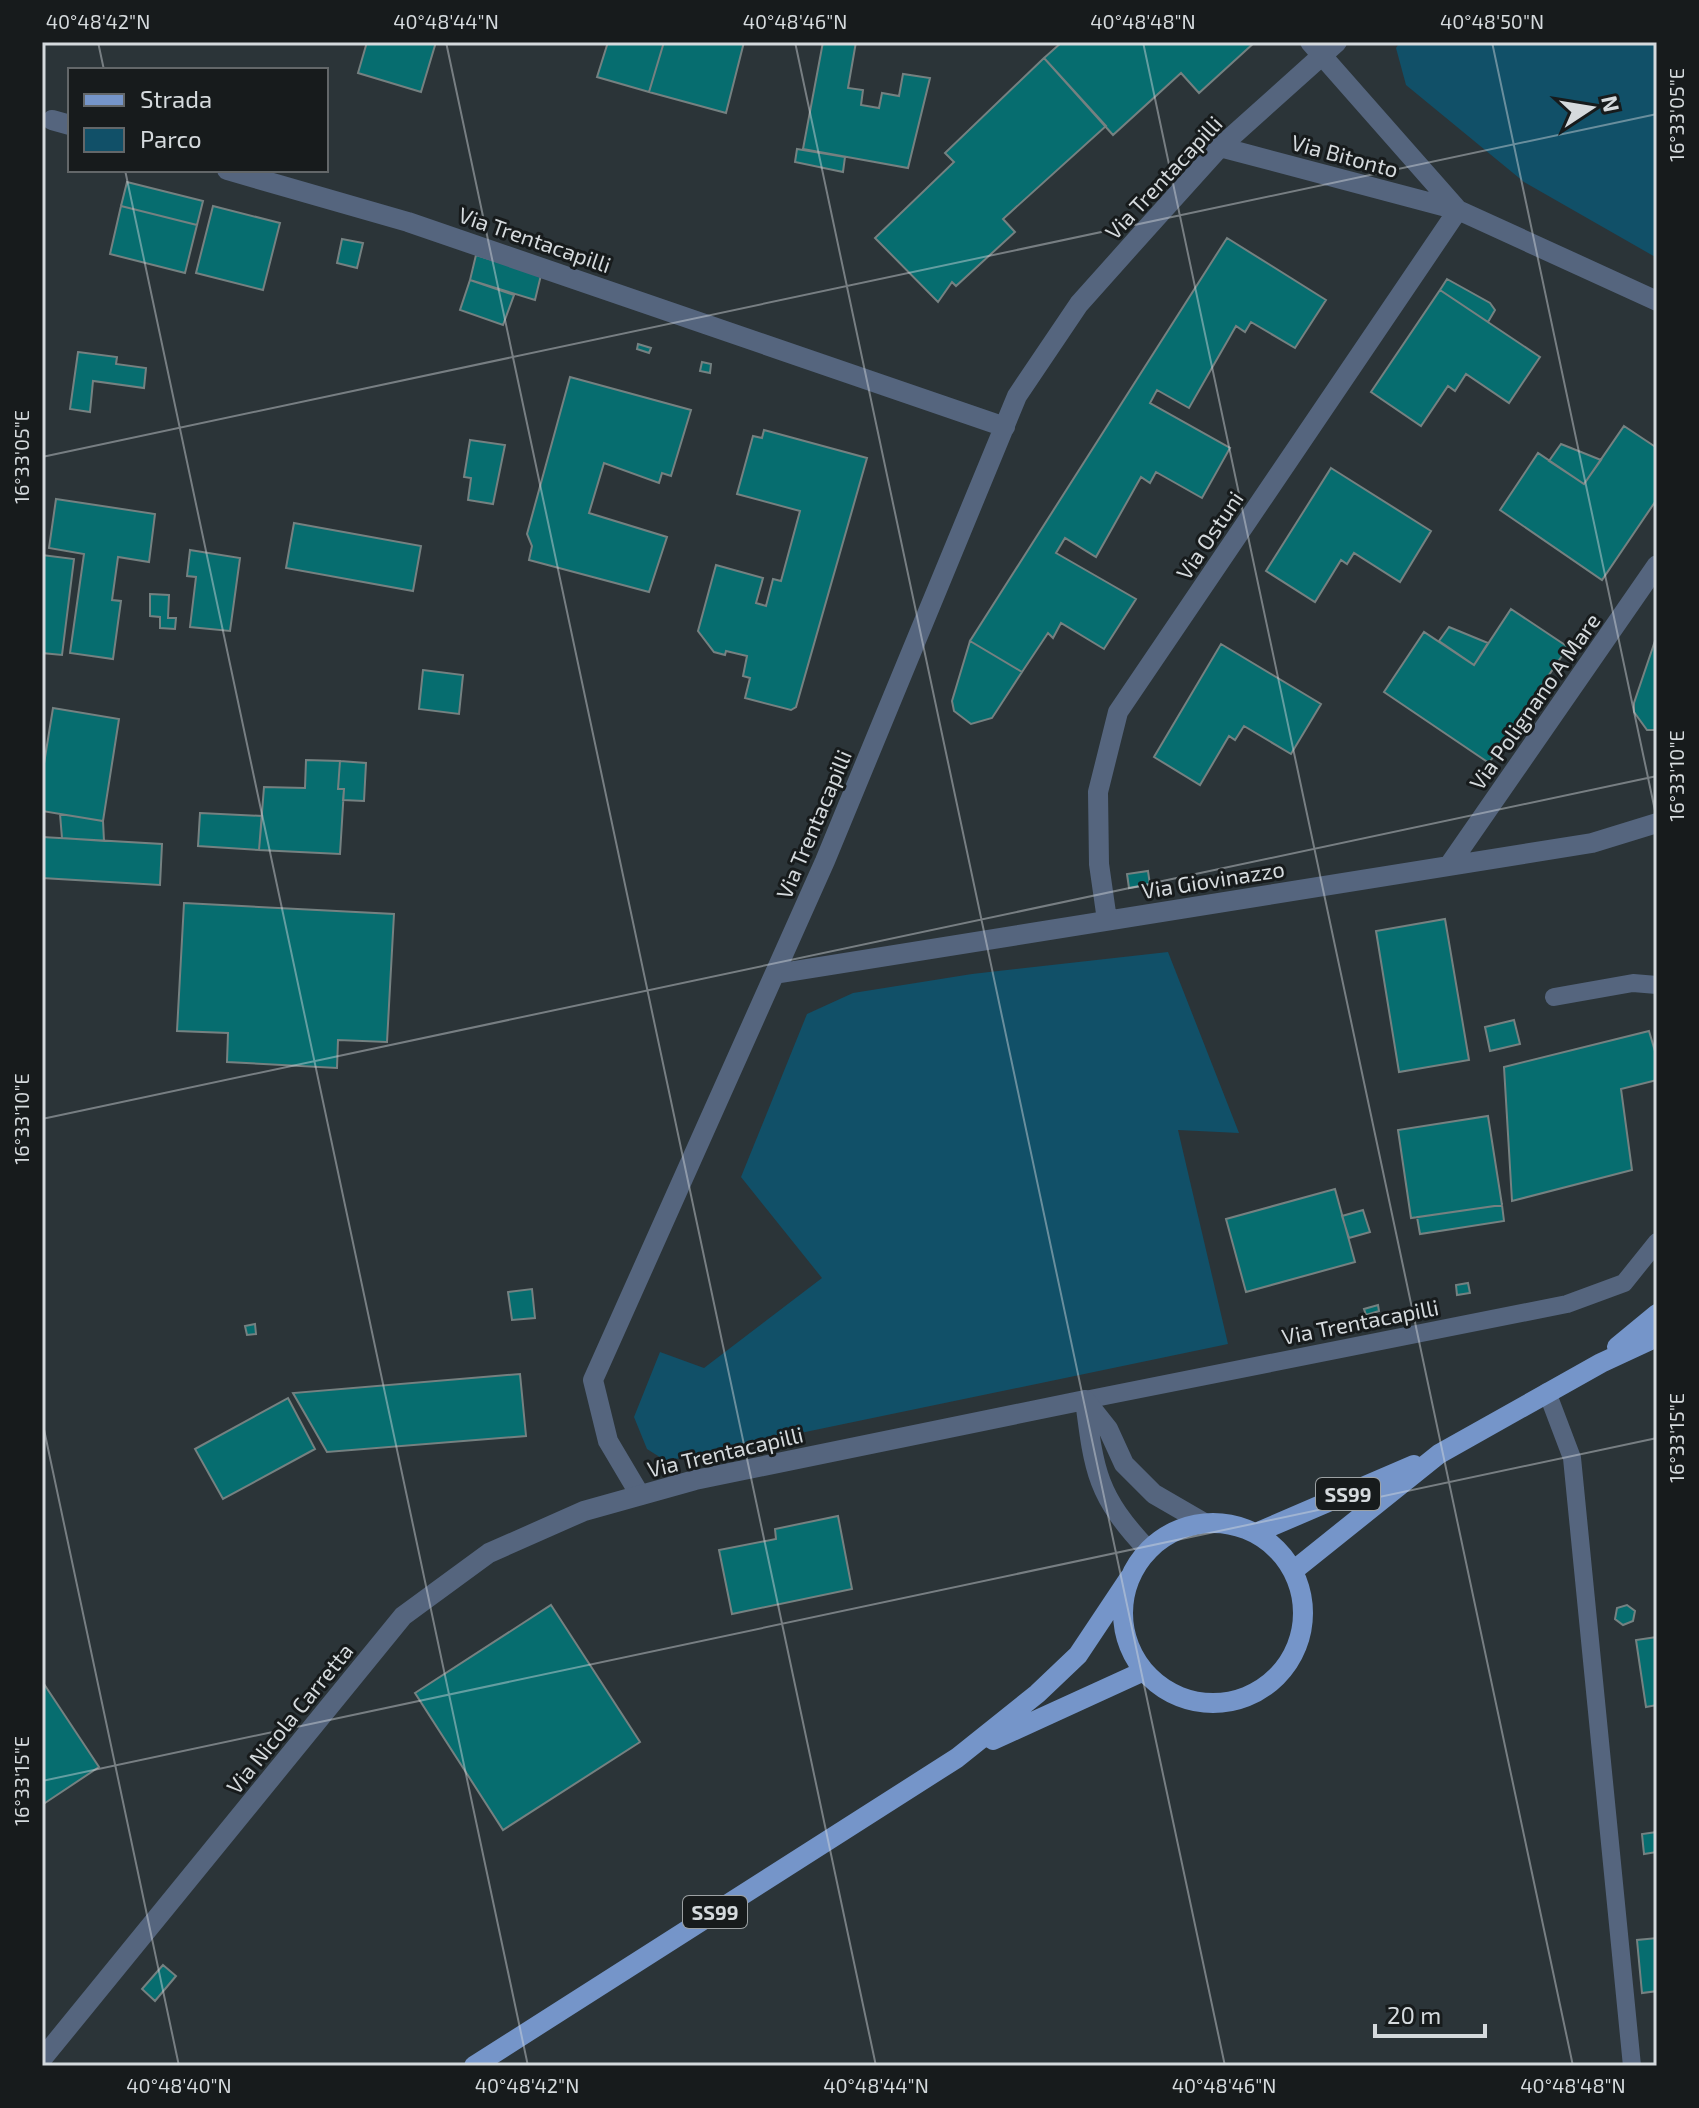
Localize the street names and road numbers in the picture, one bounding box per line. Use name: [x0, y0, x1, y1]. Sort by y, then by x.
street label: Via Trentacapilli: [1099, 110, 1227, 244]
street label: Via Bitonto: [1289, 128, 1401, 182]
street label: Via Trentacapilli: [455, 201, 615, 277]
street label: Via Ostuni: [1170, 486, 1248, 584]
street label: Via Polignano A Mare: [1463, 608, 1605, 794]
street label: Via Trentacapilli: [770, 746, 856, 902]
street label: Via Giovinazzo: [1140, 855, 1286, 903]
street label: Via Trentacapilli: [1279, 1293, 1441, 1349]
street label: Via Trentacapilli: [644, 1420, 806, 1482]
road number: SS99: [1316, 1478, 1380, 1510]
street label: Via Nicola Carretta: [220, 1638, 358, 1798]
road number: SS99: [683, 1896, 747, 1928]

